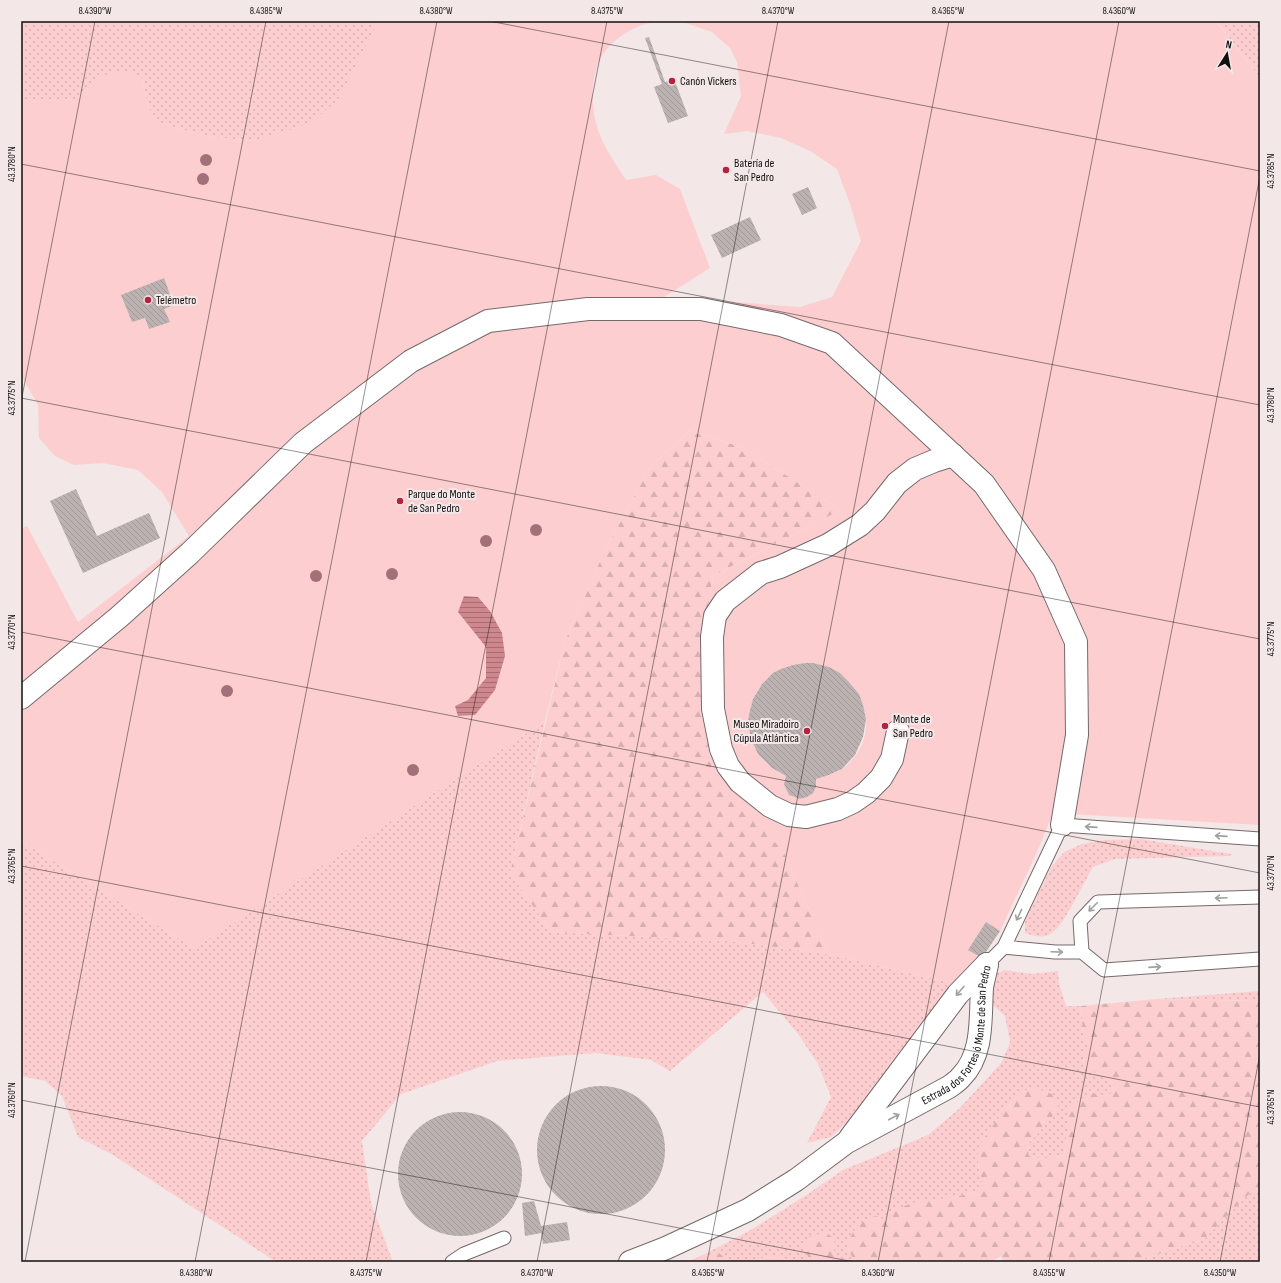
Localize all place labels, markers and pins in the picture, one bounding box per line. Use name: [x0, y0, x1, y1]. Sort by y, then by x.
place label: Canón Vickers: [680, 74, 737, 89]
marker: Canón Vickers: [667, 76, 677, 86]
place label: Batería de San Pedro: [734, 156, 775, 185]
marker: Batería de San Pedro: [721, 165, 731, 175]
place label: Telémetro: [156, 293, 196, 308]
marker: Telémetro: [143, 295, 153, 305]
place label: Parque do Monte de San Pedro: [408, 487, 475, 516]
marker: Parque do Monte de San Pedro: [395, 496, 405, 506]
place label: Monte de San Pedro: [893, 712, 933, 741]
place label: Museo Miradoiro Cúpula Atlántica: [733, 717, 799, 746]
marker: Monte de San Pedro: [880, 721, 890, 731]
marker: Museo Miradoiro Cúpula Atlántica: [802, 726, 812, 736]

